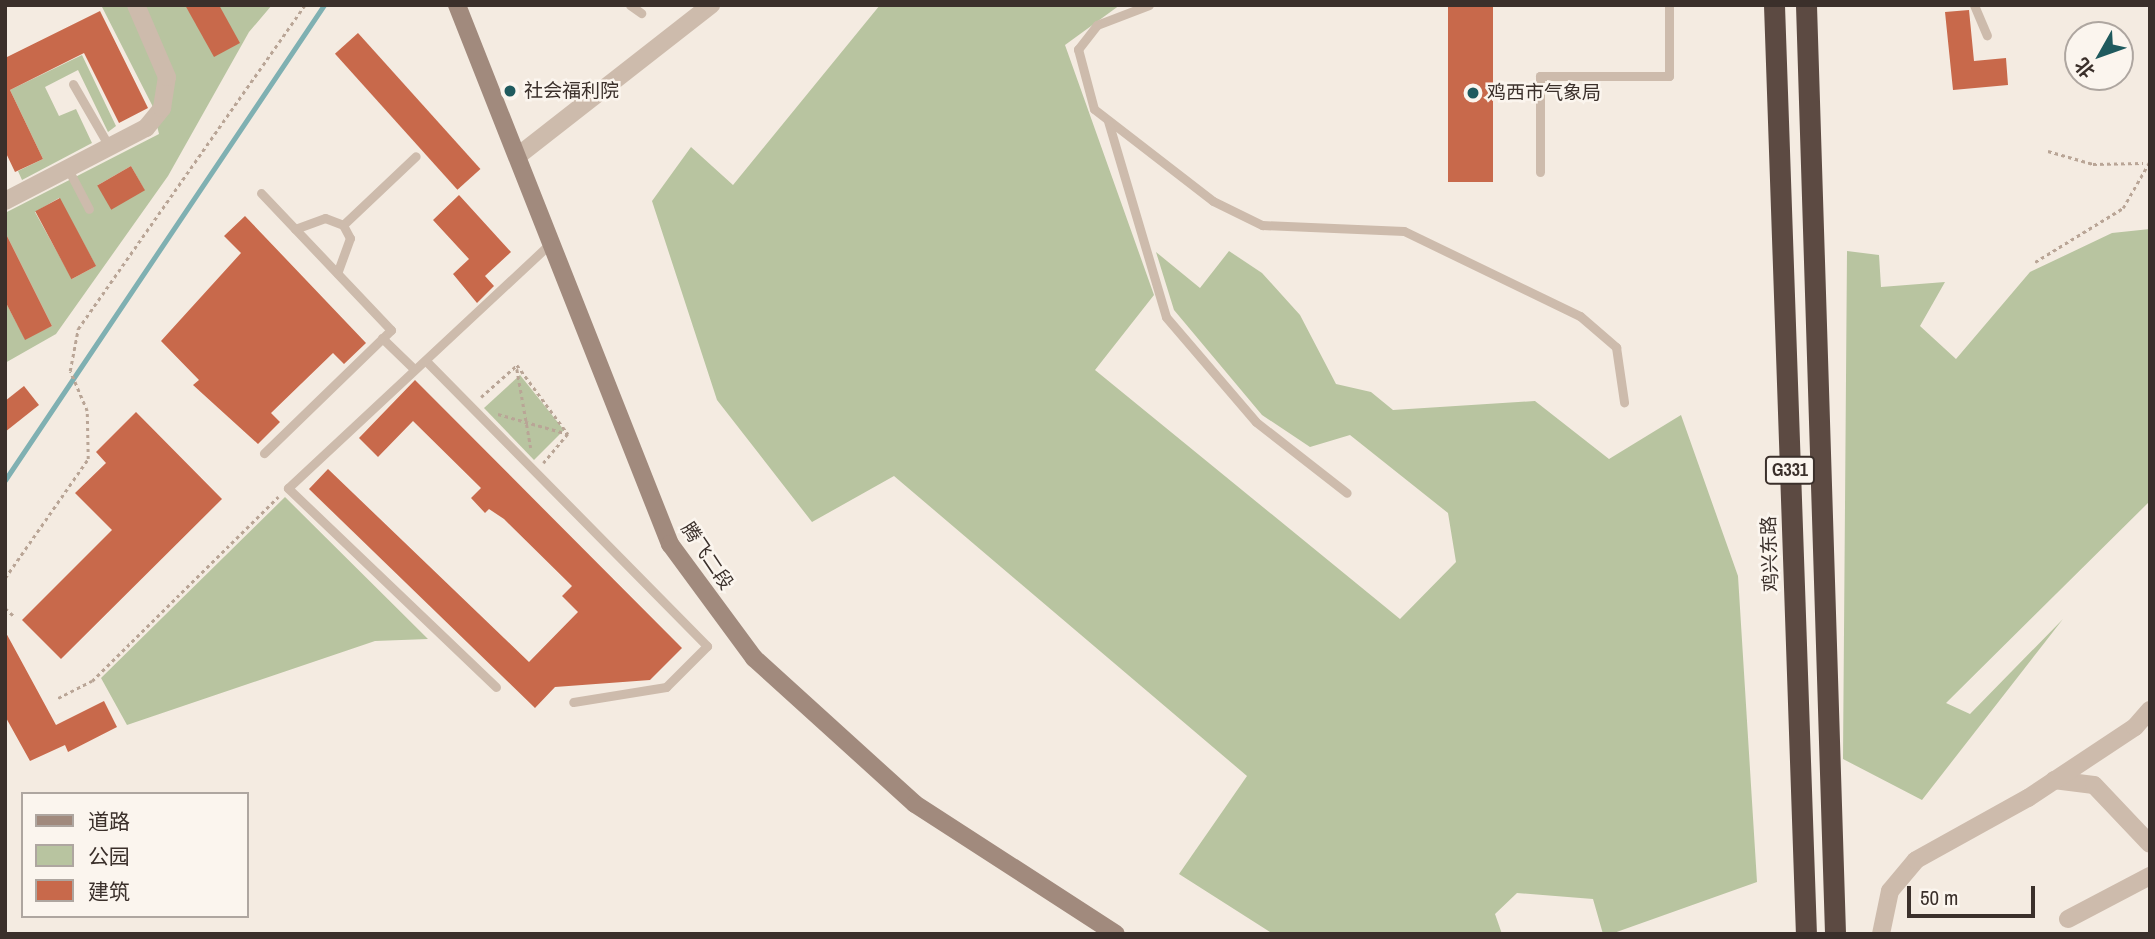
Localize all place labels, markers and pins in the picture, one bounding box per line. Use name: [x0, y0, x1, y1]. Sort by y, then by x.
place label: 社会福利院: [524, 80, 619, 102]
place label: 鸡西市气象局: [1487, 82, 1601, 104]
marker: 社会福利院: [502, 83, 518, 99]
marker: 鸡西市气象局: [1465, 85, 1481, 101]

